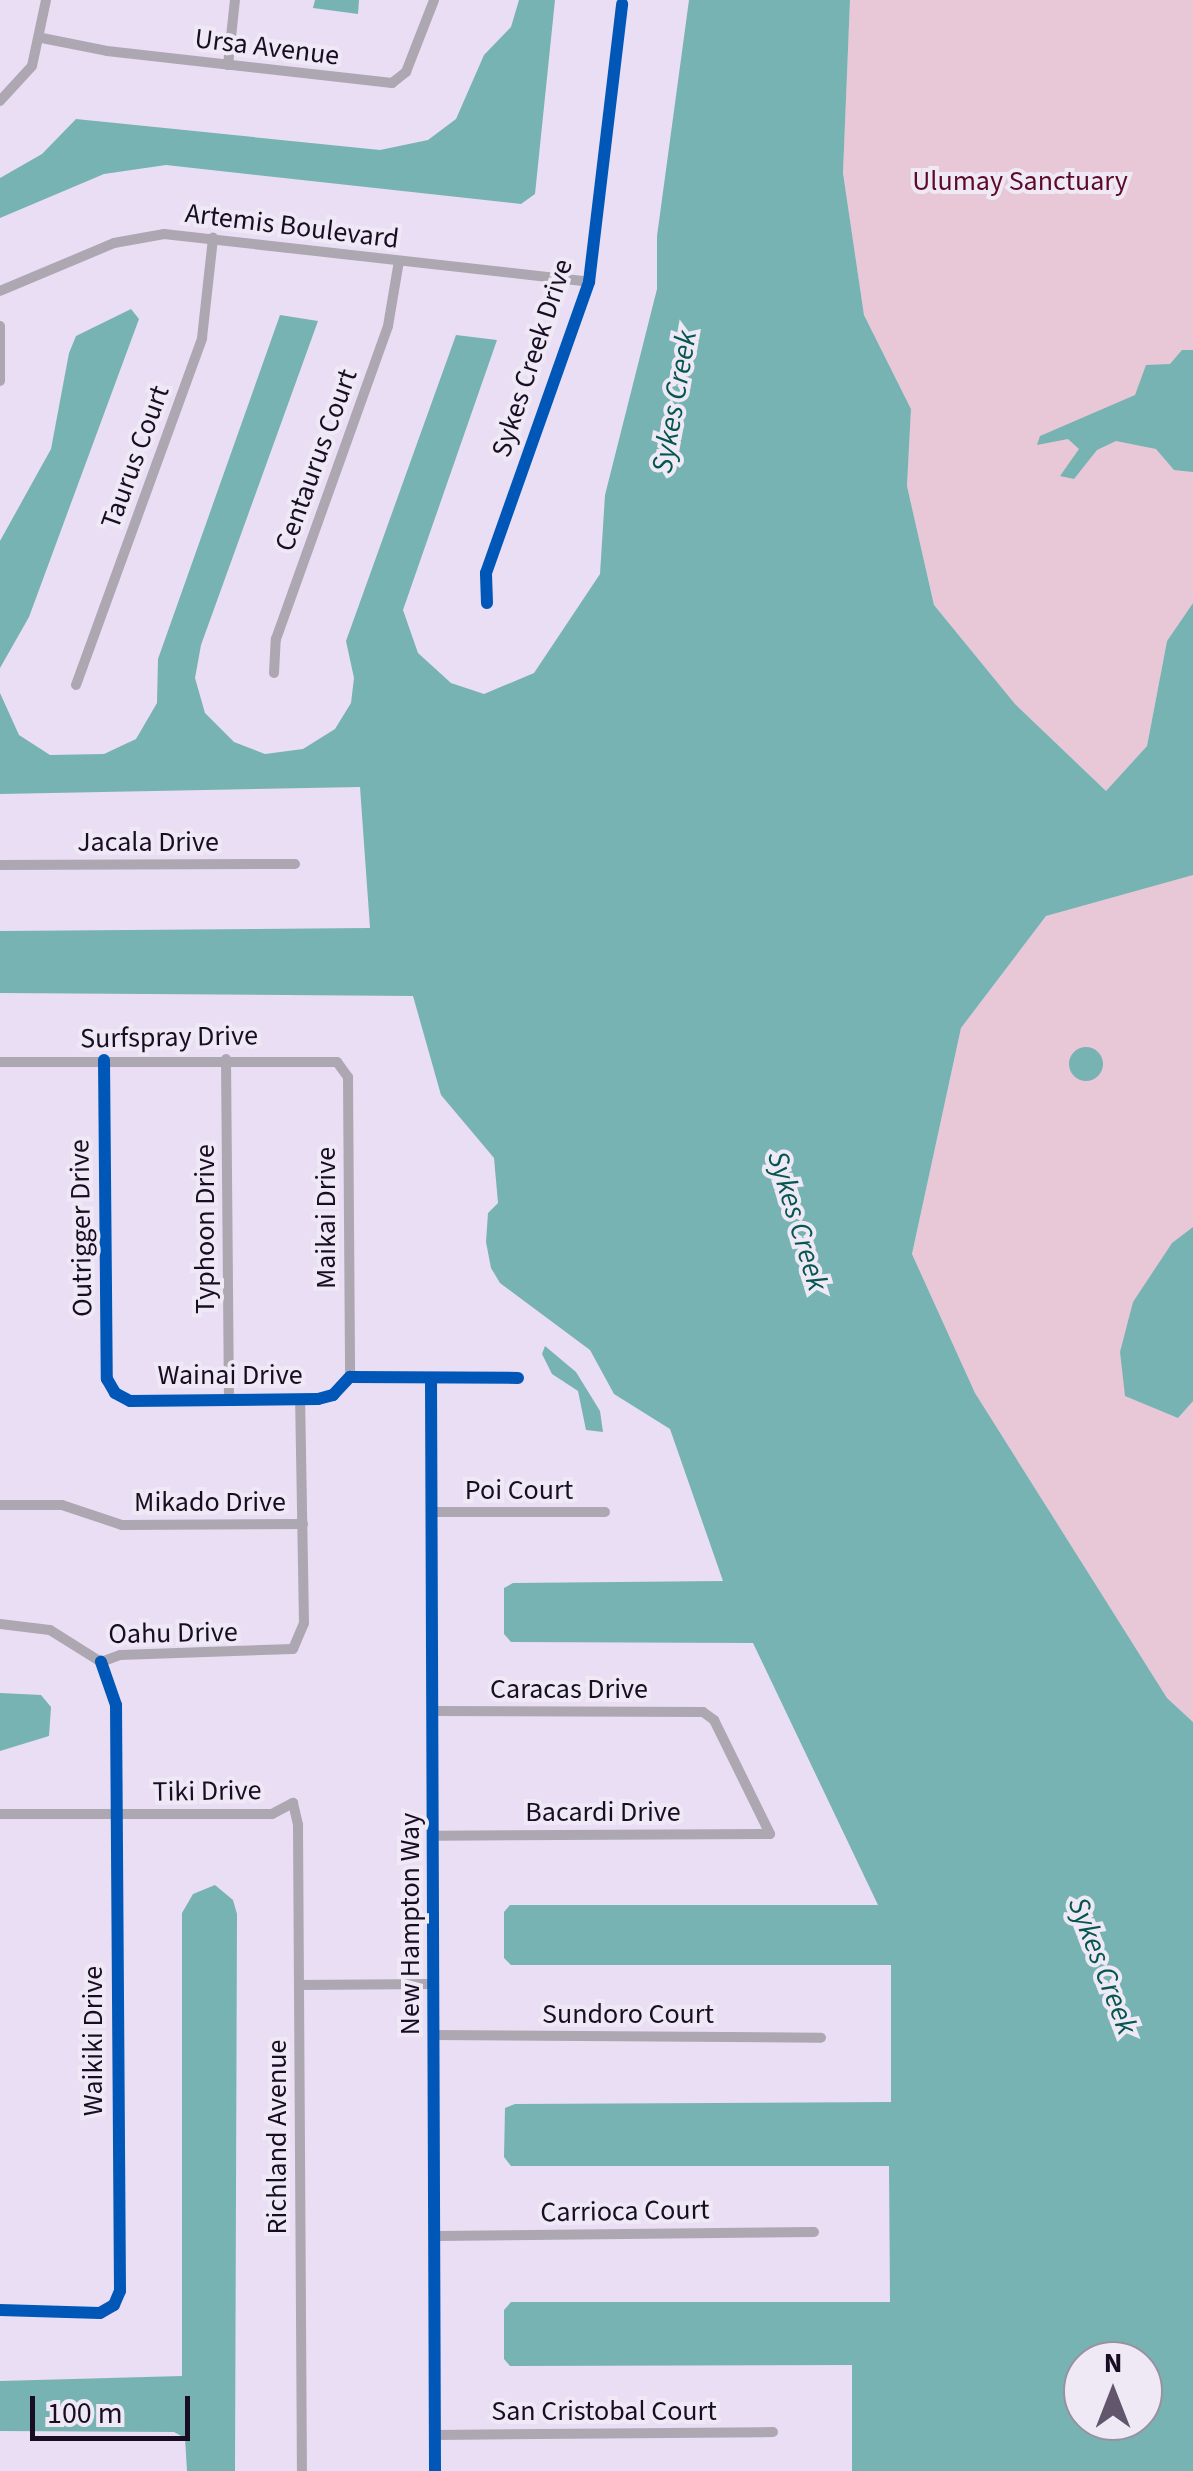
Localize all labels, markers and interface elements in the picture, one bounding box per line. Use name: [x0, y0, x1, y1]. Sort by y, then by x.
street label: Ursa Avenue: [193, 21, 341, 73]
park label: Ulumay Sanctuary: [912, 164, 1128, 198]
street label: Artemis Boulevard: [183, 196, 401, 256]
street label: Sykes Creek Drive: [484, 255, 580, 461]
water label: Sykes Creek: [645, 328, 705, 476]
street label: Centaurus Court: [268, 364, 364, 556]
street label: Taurus Court: [94, 381, 176, 533]
street label: Jacala Drive: [77, 825, 219, 859]
street label: Surfspray Drive: [80, 1019, 258, 1055]
street label: Outrigger Drive: [63, 1139, 99, 1317]
street label: Typhoon Drive: [188, 1144, 222, 1314]
street label: Maikai Drive: [309, 1147, 343, 1289]
water label: Sykes Creek: [759, 1147, 835, 1295]
street label: Wainai Drive: [157, 1358, 303, 1392]
street label: Poi Court: [465, 1473, 573, 1507]
street label: Mikado Drive: [134, 1485, 286, 1519]
street label: Oahu Drive: [108, 1615, 238, 1651]
street label: Caracas Drive: [490, 1672, 648, 1706]
street label: Tiki Drive: [152, 1773, 262, 1809]
street label: Bacardi Drive: [525, 1795, 681, 1829]
street label: New Hampton Way: [393, 1813, 427, 2035]
water label: Sykes Creek: [1059, 1892, 1145, 2040]
street label: Waikiki Drive: [76, 1966, 110, 2116]
street label: Sundoro Court: [542, 1997, 714, 2031]
street label: Richland Avenue: [260, 2040, 294, 2234]
street label: Carrioca Court: [540, 2193, 710, 2229]
north arrow: [1063, 2341, 1163, 2441]
text: N: [1104, 2343, 1122, 2383]
scale bar: [35, 2376, 195, 2438]
text: 100 m: [47, 2392, 123, 2435]
street label: San Cristobal Court: [491, 2394, 717, 2428]

